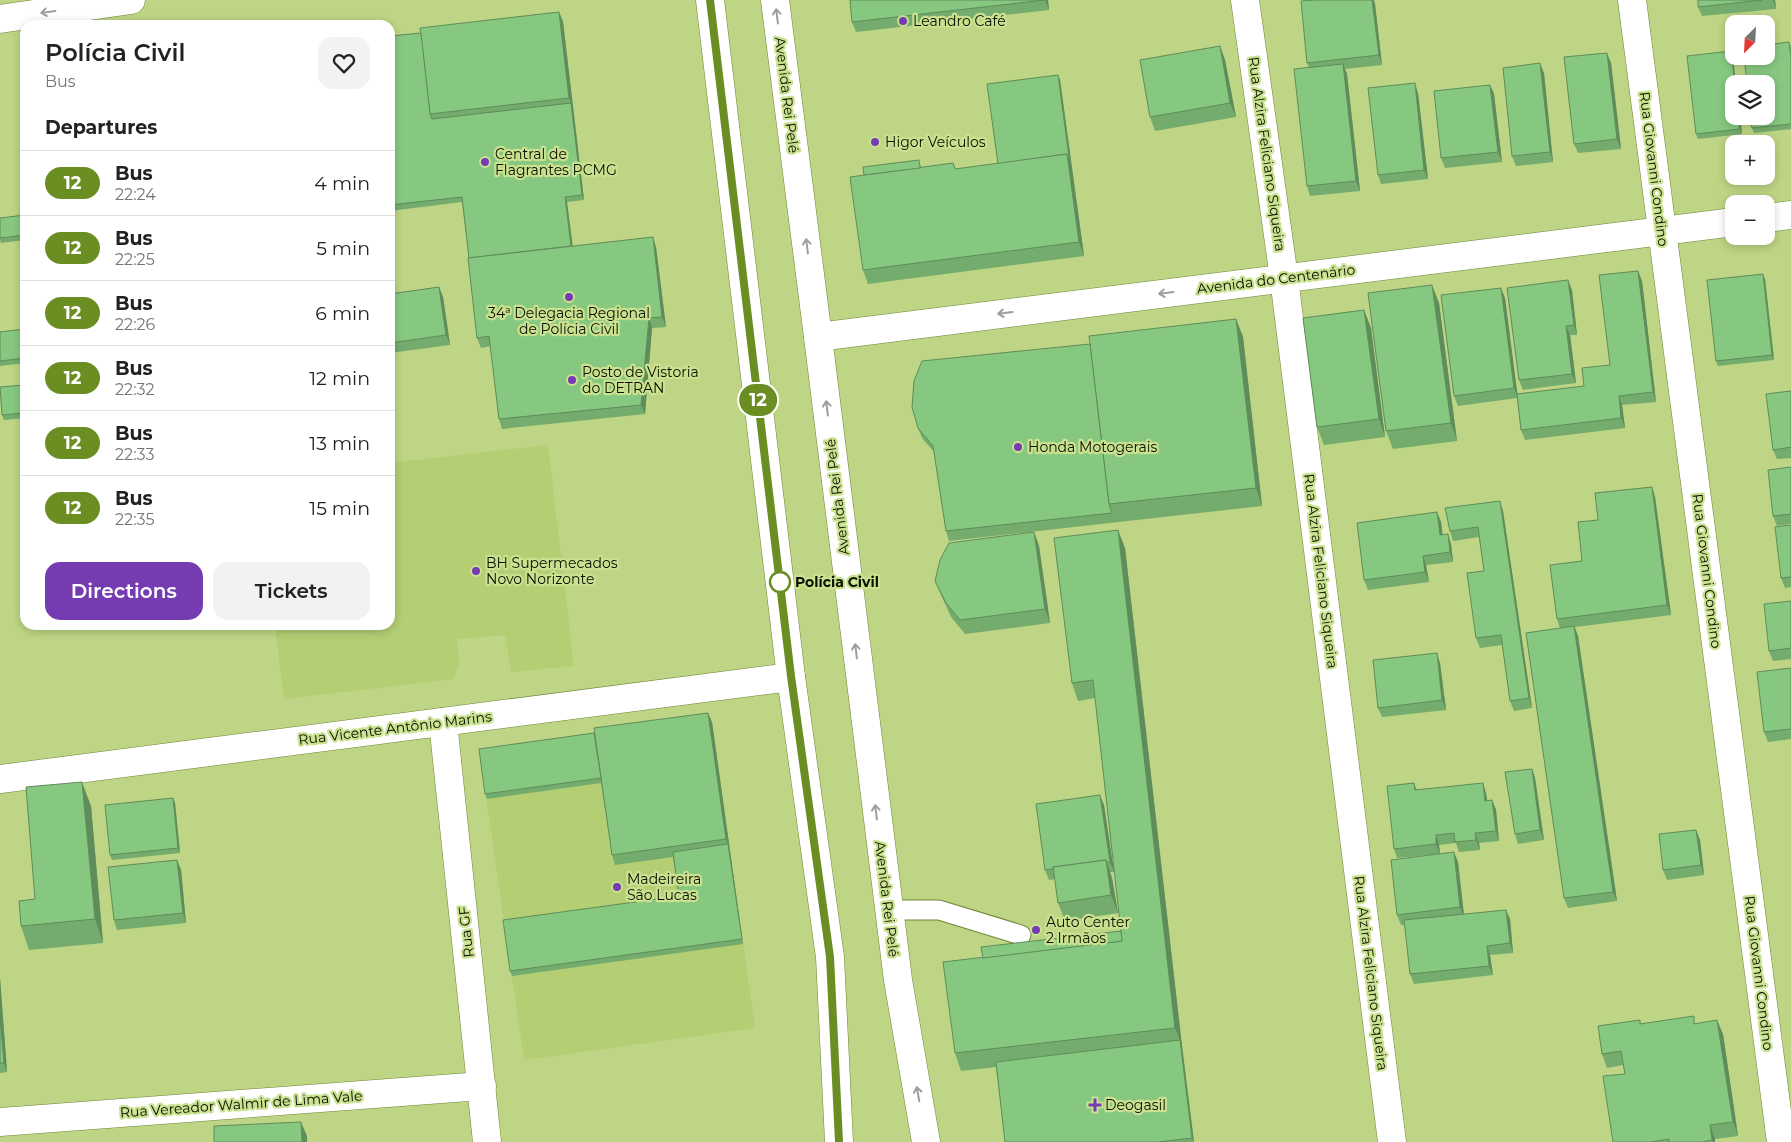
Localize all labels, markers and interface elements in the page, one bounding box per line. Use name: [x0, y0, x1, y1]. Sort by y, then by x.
one-way arrow: [40, 8, 56, 18]
one-way arrow: [771, 8, 781, 24]
place label: Leandro Café: [913, 12, 1006, 30]
marker: Leandro Café: [897, 15, 909, 27]
north arrow: [1725, 15, 1775, 65]
map controls: [1725, 15, 1775, 245]
street label: Avenida Rei Pelé: [771, 36, 803, 154]
button: heart: [318, 37, 370, 89]
text: Polícia Civil: [45, 38, 185, 67]
street label: Rua Alzira Feliciano Siqueira: [1244, 56, 1290, 252]
text: Bus: [45, 72, 76, 91]
button: layers: [1725, 75, 1775, 125]
street label: Rua Giovanni Condino: [1636, 91, 1672, 248]
text: Departures: [45, 116, 157, 139]
place label: Higor Veículos: [885, 133, 986, 151]
button: +: [1725, 135, 1775, 185]
marker: Higor Veículos: [869, 136, 881, 148]
place label: Central de Flagrantes PCMG: [495, 145, 617, 179]
marker: Central de Flagrantes PCMG: [479, 156, 491, 168]
text: Bus: [115, 162, 153, 185]
text: 12: [64, 172, 81, 194]
text: 4 min: [314, 172, 370, 195]
text: 22:24: [115, 185, 156, 204]
button: −: [1725, 195, 1775, 245]
text: Bus: [115, 227, 153, 250]
text: 12: [64, 237, 81, 259]
text: 5 min: [316, 237, 370, 260]
one-way arrow: [801, 239, 811, 255]
text: 22:25: [115, 250, 155, 269]
street label: Avenida do Centenário: [1196, 260, 1356, 298]
one-way arrow: [1159, 288, 1175, 298]
marker: 34ª Delegacia Regional de Polícia Civil: [563, 291, 575, 303]
text: Bus: [115, 292, 153, 315]
text: 12: [64, 302, 81, 324]
text: 6 min: [315, 302, 370, 325]
place label: 34ª Delegacia Regional de Polícia Civil: [488, 304, 650, 338]
one-way arrow: [997, 308, 1013, 318]
text: 22:26: [115, 315, 155, 334]
text: Bus: [115, 357, 153, 380]
place label: Posto de Vistoria do DETRAN: [582, 363, 699, 397]
text: 12: [64, 367, 81, 389]
text: 12 min: [309, 367, 370, 390]
marker: Posto de Vistoria do DETRAN: [566, 374, 578, 386]
text: 22:32: [115, 380, 155, 399]
line badge: 12: [736, 384, 780, 416]
text: 12: [749, 389, 767, 411]
one-way arrow: [822, 400, 832, 416]
text: Bus: [115, 422, 153, 445]
text: 12: [64, 432, 81, 454]
text: 13 min: [309, 432, 370, 455]
street label: Avenida Rei Pelé: [821, 438, 853, 556]
place label: Honda Motogerais: [1028, 438, 1158, 456]
marker: Honda Motogerais: [1012, 441, 1024, 453]
text: 22:33: [115, 445, 155, 464]
street label: Rua Alzira Feliciano Siqueira: [1300, 472, 1342, 670]
text: Bus: [115, 487, 153, 510]
street label: Rua Giovanni Condino: [1689, 493, 1725, 650]
text: 12: [64, 497, 81, 519]
text: 15 min: [309, 497, 370, 520]
text: 22:35: [115, 510, 155, 529]
place label: BH Supermecados Novo Norizonte: [486, 554, 618, 588]
button: Directions: [45, 562, 203, 620]
button: Tickets: [213, 562, 370, 620]
marker: BH Supermecados Novo Norizonte: [470, 565, 482, 577]
marker: Polícia Civil: [769, 571, 791, 593]
place label: Polícia Civil: [795, 573, 879, 591]
one-way arrow: [851, 643, 861, 659]
street label: Rua Vicente Antônio Marins: [297, 707, 493, 749]
one-way arrow: [871, 804, 881, 820]
street label: Avenida Rei Pelé: [871, 840, 903, 958]
place label: Madeireira São Lucas: [627, 870, 701, 904]
street label: Rua Alzira Feliciano Siqueira: [1350, 874, 1392, 1072]
marker: Madeireira São Lucas: [611, 881, 623, 893]
street label: Rua Giovanni Condino: [1741, 895, 1777, 1052]
street label: Rua GF: [454, 905, 478, 958]
place label: Auto Center 2 Irmãos: [1046, 913, 1131, 947]
marker: Auto Center 2 Irmãos: [1030, 924, 1042, 936]
one-way arrow: [912, 1086, 922, 1102]
street label: Rua Vereador Walmir de Lima Vale: [119, 1087, 363, 1121]
place label: Deogasil: [1105, 1096, 1166, 1114]
marker: Deogasil: [1089, 1099, 1101, 1111]

